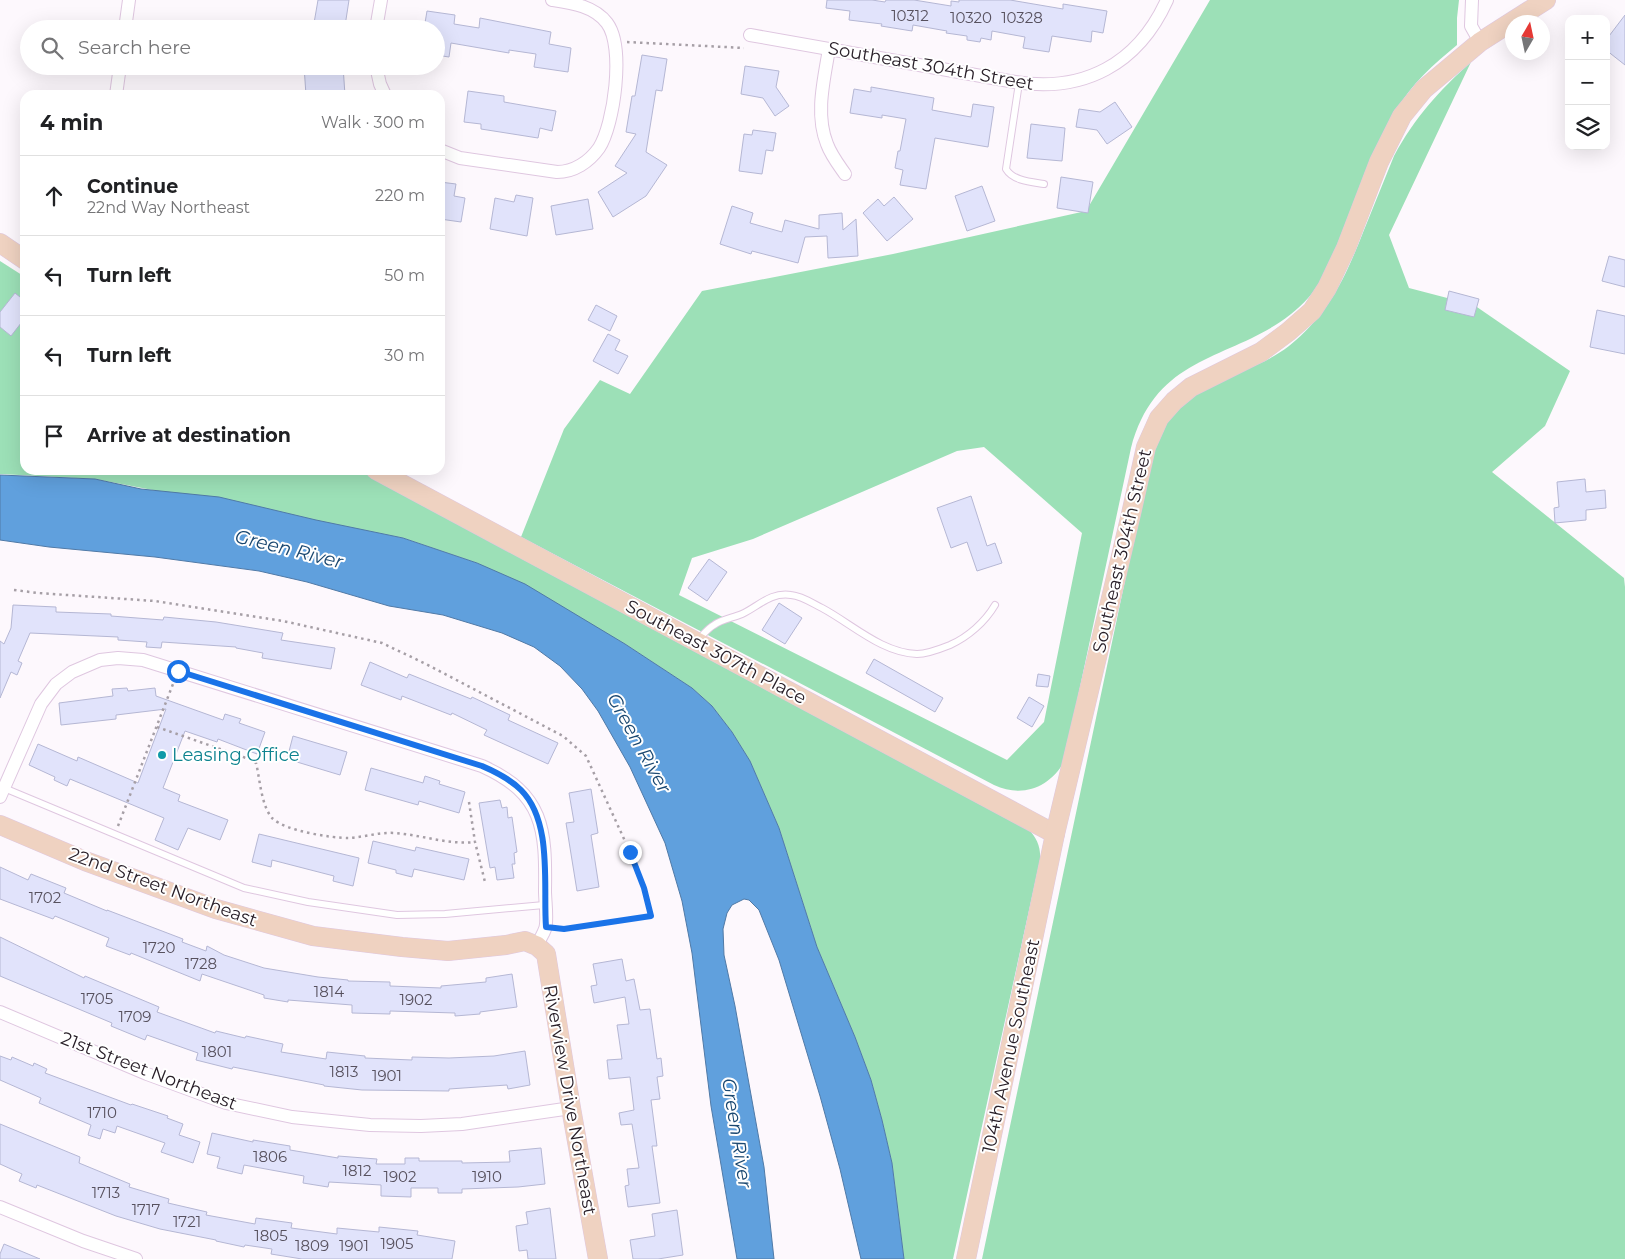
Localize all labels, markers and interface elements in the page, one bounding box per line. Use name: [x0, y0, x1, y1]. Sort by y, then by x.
house number: 10312: [891, 6, 929, 25]
house number: 10320: [950, 8, 992, 27]
house number: 10328: [1001, 8, 1043, 27]
north arrow: [1505, 15, 1550, 60]
map controls: [1565, 15, 1610, 150]
button: +: [1565, 15, 1610, 60]
search box: [20, 20, 445, 75]
icon: search: [38, 34, 66, 62]
text: Search here: [78, 36, 191, 59]
street label: Southeast 304th Street: [826, 37, 1036, 95]
button: −: [1565, 60, 1610, 105]
button: layers: [1565, 105, 1610, 150]
text: 4 min: [40, 110, 103, 135]
text: Walk · 300 m: [321, 113, 425, 132]
text: Continue: [87, 175, 178, 198]
icon: ahead: [40, 182, 68, 210]
text: 220 m: [375, 186, 425, 205]
text: 22nd Way Northeast: [87, 198, 250, 217]
icon: left: [40, 262, 68, 290]
text: Turn left: [87, 264, 172, 287]
text: 50 m: [384, 266, 425, 285]
icon: left: [40, 342, 68, 370]
text: Turn left: [87, 344, 172, 367]
text: 30 m: [384, 346, 425, 365]
icon: arrive: [40, 422, 68, 450]
text: Arrive at destination: [87, 424, 291, 447]
street label: Southeast 304th Street: [1088, 447, 1156, 655]
water label: Green River: [232, 524, 346, 574]
street label: Southeast 307th Place: [622, 595, 810, 709]
route start: [167, 660, 190, 683]
water label: Green River: [602, 689, 676, 797]
place label: Leasing Office: [172, 744, 300, 766]
marker: Leasing Office: [156, 749, 168, 761]
route end: [619, 841, 642, 864]
street label: 22nd Street Northeast: [66, 843, 260, 931]
house number: 1702: [29, 888, 61, 907]
street label: 104th Avenue Southeast: [978, 937, 1044, 1155]
house number: 1720: [143, 938, 175, 957]
house number: 1728: [185, 954, 217, 973]
house number: 1814: [314, 982, 344, 1001]
street label: Riverview Drive Northeast: [539, 983, 601, 1217]
house number: 1705: [81, 989, 113, 1008]
house number: 1902: [399, 990, 433, 1009]
house number: 1709: [118, 1007, 152, 1026]
street label: 21st Street Northeast: [58, 1027, 240, 1115]
house number: 1801: [202, 1042, 232, 1061]
house number: 1813: [330, 1062, 358, 1081]
house number: 1901: [372, 1066, 402, 1085]
water label: Green River: [717, 1076, 757, 1190]
house number: 1710: [87, 1103, 117, 1122]
house number: 1806: [253, 1147, 287, 1166]
house number: 1812: [343, 1161, 371, 1180]
house number: 1902: [383, 1167, 417, 1186]
house number: 1910: [472, 1167, 502, 1186]
house number: 1713: [92, 1183, 120, 1202]
house number: 1717: [132, 1200, 160, 1219]
house number: 1721: [173, 1212, 201, 1231]
house number: 1805: [254, 1226, 288, 1245]
house number: 1905: [381, 1234, 413, 1253]
house number: 1809: [295, 1236, 329, 1255]
house number: 1901: [339, 1236, 369, 1255]

